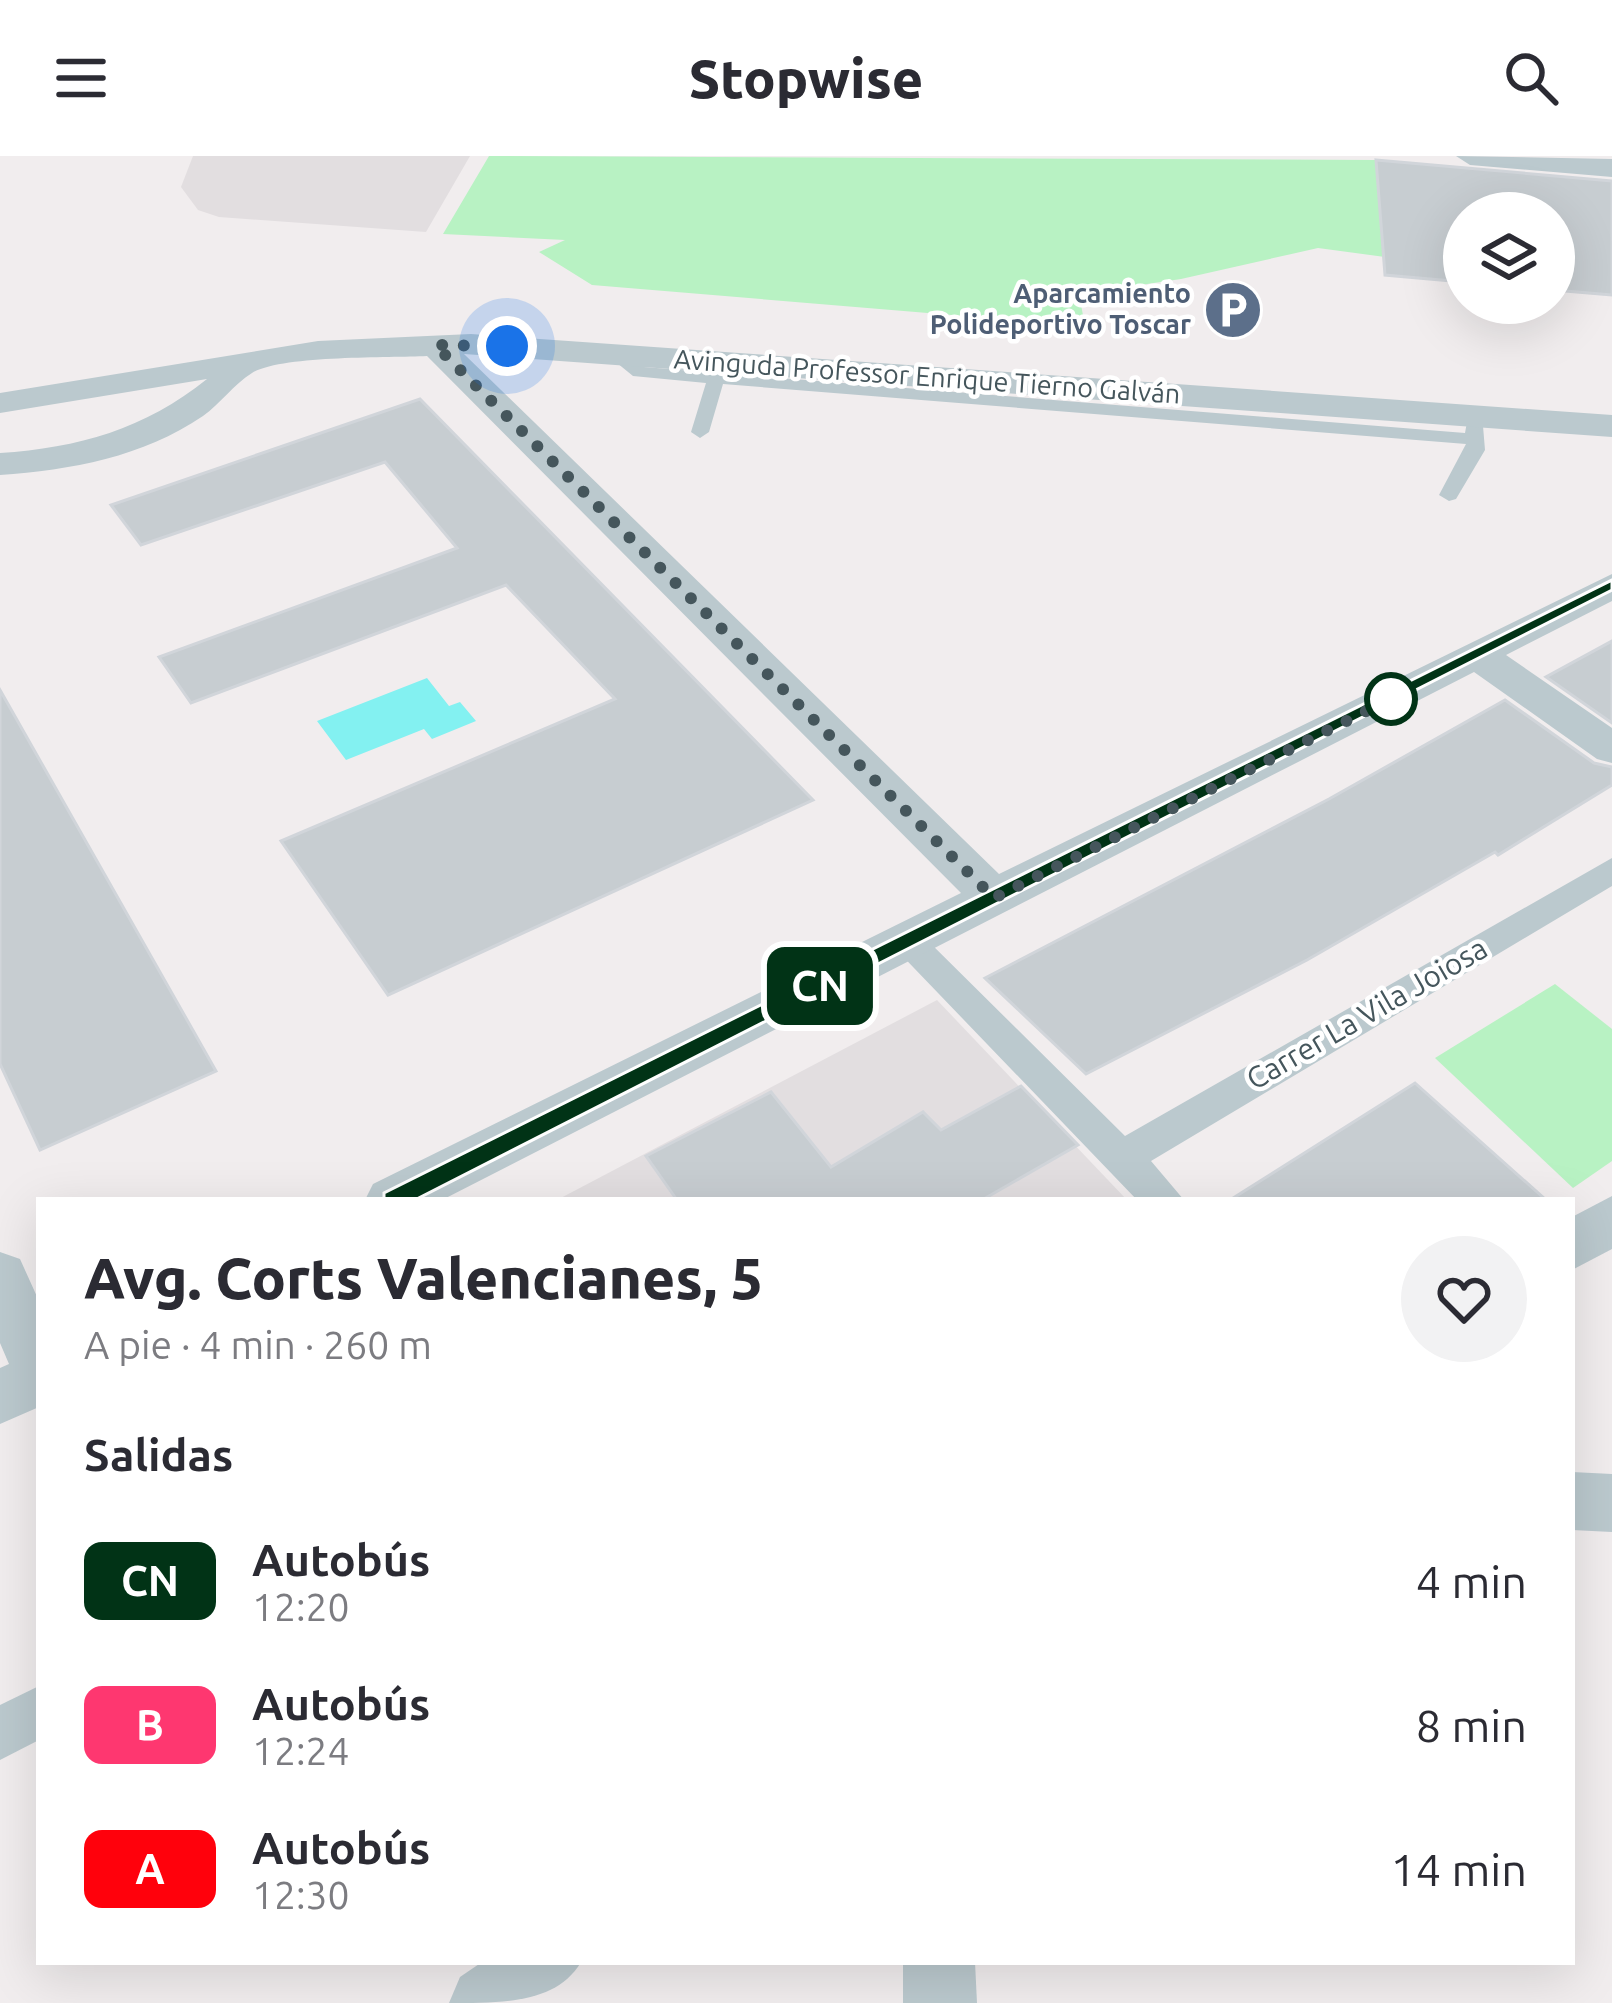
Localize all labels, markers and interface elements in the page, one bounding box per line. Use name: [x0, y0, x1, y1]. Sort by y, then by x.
icon: menu: [48, 45, 114, 111]
icon: search: [1498, 45, 1564, 111]
text: Stopwise: [689, 48, 923, 108]
map controls: [1443, 192, 1575, 324]
button: layers: [1443, 192, 1575, 324]
place label: Aparcamiento Polideportivo Toscar: [930, 278, 1191, 339]
parking icon: Aparcamiento Polideportivo Toscar: [1202, 279, 1264, 341]
your location: [477, 316, 537, 376]
street label: Avinguda Professor Enrique Tierno Galván: [673, 343, 1181, 409]
unlabelled marker: [1366, 674, 1416, 724]
street label: Carrer La Vila Joiosa: [1240, 930, 1493, 1096]
line badge: CN: [766, 947, 874, 1025]
text: CN: [791, 962, 849, 1009]
button: heart: [1401, 1236, 1527, 1362]
text: Avg. Corts Valencianes, 5: [84, 1246, 763, 1310]
text: A pie · 4 min · 260 m: [84, 1323, 432, 1366]
text: Salidas: [84, 1429, 233, 1480]
text: Autobús: [252, 1534, 430, 1585]
text: 4 min: [1416, 1556, 1527, 1607]
text: CN: [121, 1557, 179, 1604]
text: 12:20: [252, 1585, 350, 1628]
text: Autobús: [252, 1678, 430, 1729]
text: 8 min: [1416, 1700, 1527, 1751]
text: B: [136, 1701, 164, 1748]
text: 12:24: [252, 1729, 350, 1772]
text: Autobús: [252, 1822, 430, 1873]
text: 14 min: [1390, 1844, 1527, 1895]
text: A: [135, 1845, 165, 1892]
text: 12:30: [252, 1873, 350, 1916]

